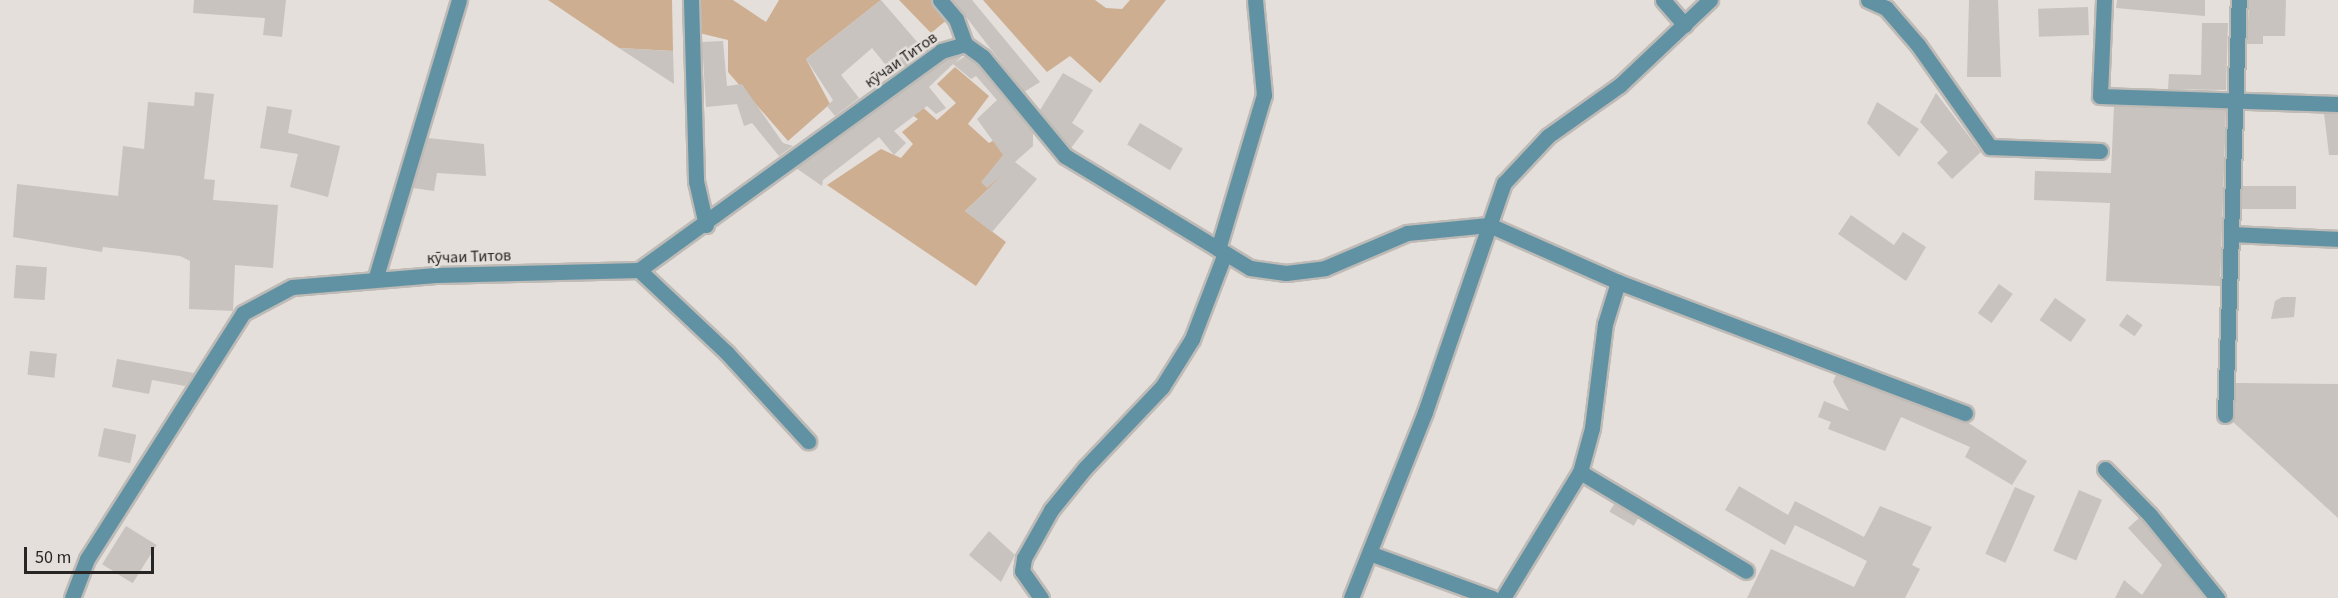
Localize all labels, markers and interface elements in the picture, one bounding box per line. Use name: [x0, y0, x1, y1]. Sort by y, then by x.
street label: кӯчаи Титов: [861, 28, 941, 92]
street label: кӯчаи Титов: [426, 246, 512, 268]
scale bar: [27, 535, 158, 573]
text: 50 m: [35, 545, 71, 570]

